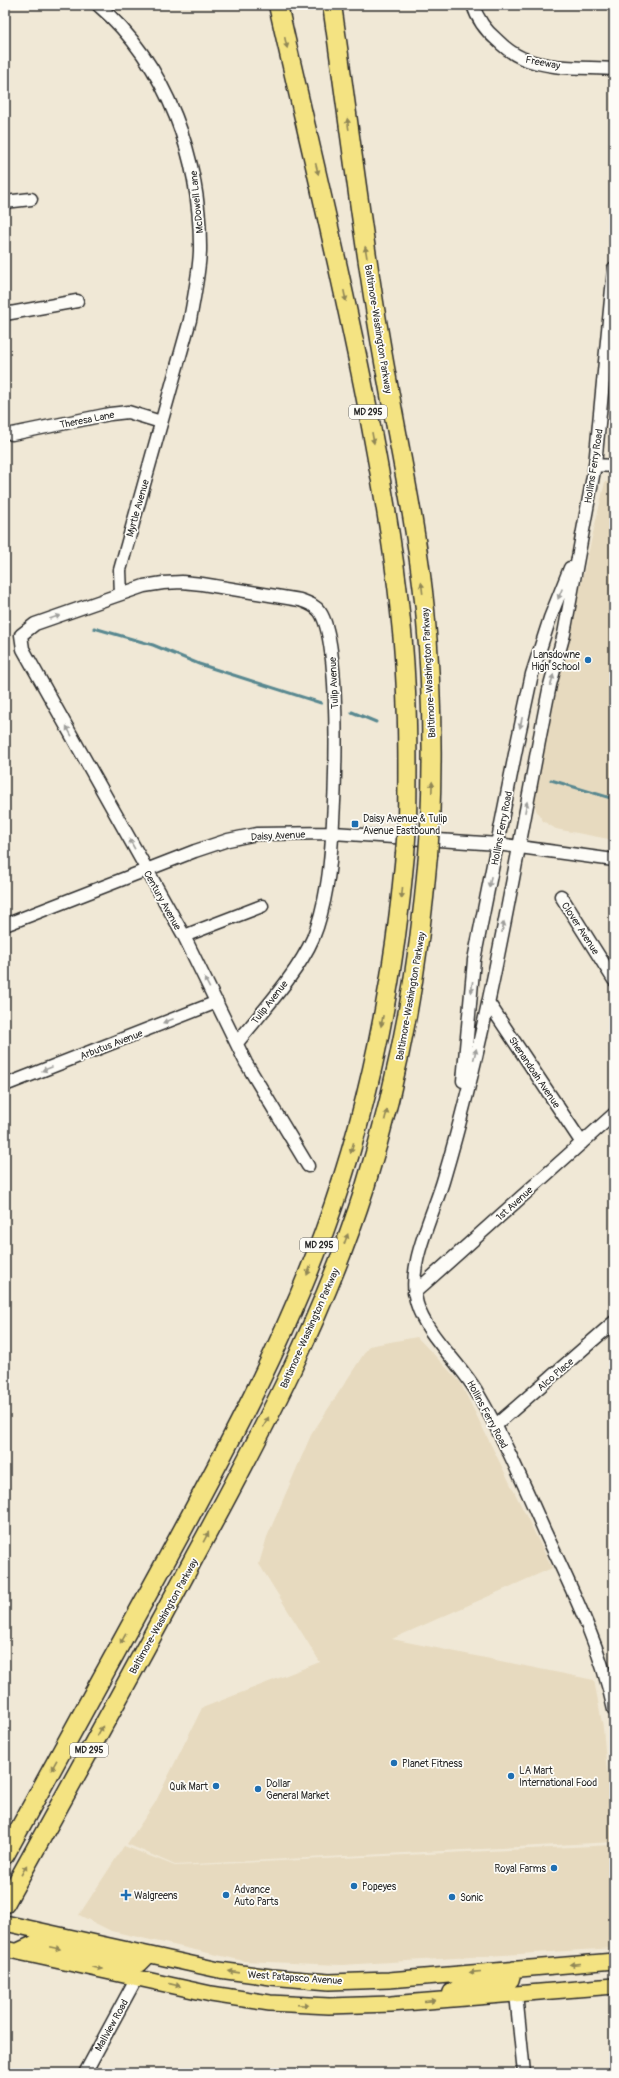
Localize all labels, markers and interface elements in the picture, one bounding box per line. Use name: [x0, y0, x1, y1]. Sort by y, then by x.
one-way arrow: [284, 37, 290, 49]
street label: Freeway: [525, 54, 562, 72]
one-way arrow: [345, 117, 351, 130]
one-way arrow: [314, 163, 320, 176]
street label: McDowell Lane: [188, 170, 206, 234]
one-way arrow: [363, 246, 369, 258]
street label: Baltimore-Washington Parkway: [362, 264, 394, 395]
one-way arrow: [342, 290, 348, 302]
road number: MD 295: [349, 405, 387, 419]
street label: Theresa Lane: [59, 409, 116, 431]
street label: Hollins Ferry Road: [582, 428, 606, 504]
one-way arrow: [370, 431, 376, 444]
street label: Myrtle Avenue: [124, 478, 152, 538]
one-way arrow: [419, 582, 425, 594]
one-way arrow: [556, 588, 562, 600]
street label: Baltimore-Washington Parkway: [420, 607, 438, 738]
one-way arrow: [49, 614, 61, 620]
place label: Lansdowne High School: [531, 649, 580, 673]
marker: Lansdowne High School: [583, 655, 593, 665]
street label: Tulip Avenue: [327, 657, 341, 709]
one-way arrow: [549, 674, 555, 686]
one-way arrow: [518, 717, 524, 729]
one-way arrow: [65, 725, 72, 737]
one-way arrow: [428, 781, 435, 793]
street label: Hollins Ferry Road: [489, 790, 515, 866]
one-way arrow: [523, 801, 529, 813]
place label: Daisy Avenue & Tulip Avenue Eastbound: [363, 813, 447, 837]
marker: Daisy Avenue & Tulip Avenue Eastbound: [350, 819, 360, 829]
street label: Daisy Avenue: [251, 829, 306, 843]
one-way arrow: [129, 839, 136, 850]
street label: Century Avenue: [141, 869, 183, 932]
one-way arrow: [487, 876, 493, 888]
one-way arrow: [398, 887, 405, 899]
street label: Clover Avenue: [559, 900, 602, 957]
one-way arrow: [500, 921, 506, 933]
street label: Baltimore-Washington Parkway: [394, 930, 428, 1061]
one-way arrow: [204, 978, 211, 989]
street label: Tulip Avenue: [249, 978, 291, 1027]
one-way arrow: [468, 981, 475, 994]
one-way arrow: [379, 1015, 385, 1028]
one-way arrow: [161, 1019, 173, 1025]
street label: Arbutus Avenue: [78, 1027, 145, 1062]
street label: Shenandoah Avenue: [506, 1035, 562, 1110]
one-way arrow: [473, 1048, 479, 1060]
one-way arrow: [40, 1066, 52, 1072]
one-way arrow: [383, 1109, 389, 1122]
one-way arrow: [349, 1142, 355, 1154]
street label: 1st Avenue: [494, 1184, 536, 1223]
one-way arrow: [344, 1233, 350, 1245]
road number: MD 295: [300, 1238, 338, 1252]
one-way arrow: [306, 1265, 312, 1277]
street label: Baltimore-Washington Parkway: [278, 1266, 342, 1390]
street label: Alco Place: [535, 1356, 576, 1394]
street label: Hollins Ferry Road: [464, 1378, 510, 1451]
one-way arrow: [263, 1417, 269, 1428]
one-way arrow: [202, 1532, 209, 1543]
street label: Baltimore-Washington Parkway: [127, 1556, 201, 1676]
one-way arrow: [120, 1633, 127, 1645]
one-way arrow: [96, 1725, 103, 1737]
road number: MD 295: [70, 1743, 108, 1757]
marker: Planet Fitness: [389, 1758, 399, 1768]
place label: Planet Fitness: [402, 1758, 463, 1770]
one-way arrow: [51, 1759, 57, 1771]
place label: LA Mart International Food: [519, 1765, 597, 1789]
marker: LA Mart International Food: [506, 1771, 516, 1781]
place label: Dollar General Market: [266, 1778, 330, 1802]
place label: Quik Mart: [169, 1781, 209, 1793]
marker: Quik Mart: [211, 1781, 221, 1791]
marker: Dollar General Market: [253, 1784, 263, 1794]
place label: Royal Farms: [495, 1863, 547, 1875]
marker: Royal Farms: [549, 1863, 559, 1873]
one-way arrow: [20, 1864, 27, 1875]
marker: Popeyes: [349, 1881, 359, 1891]
place label: Popeyes: [362, 1881, 397, 1893]
place label: Advance Auto Parts: [234, 1884, 279, 1908]
marker: Walgreens: [121, 1890, 131, 1900]
place label: Walgreens: [134, 1890, 178, 1902]
marker: Advance Auto Parts: [221, 1890, 231, 1900]
marker: Sonic: [447, 1892, 457, 1902]
place label: Sonic: [460, 1892, 484, 1904]
one-way arrow: [49, 1945, 61, 1951]
one-way arrow: [569, 1961, 581, 1967]
one-way arrow: [91, 1966, 103, 1972]
one-way arrow: [228, 1969, 240, 1975]
street label: West Patapsco Avenue: [247, 1969, 343, 1987]
one-way arrow: [469, 1969, 481, 1976]
one-way arrow: [169, 1983, 181, 1989]
street label: Mallview Road: [93, 1997, 131, 2054]
one-way arrow: [424, 1997, 436, 2004]
one-way arrow: [297, 2001, 309, 2008]

